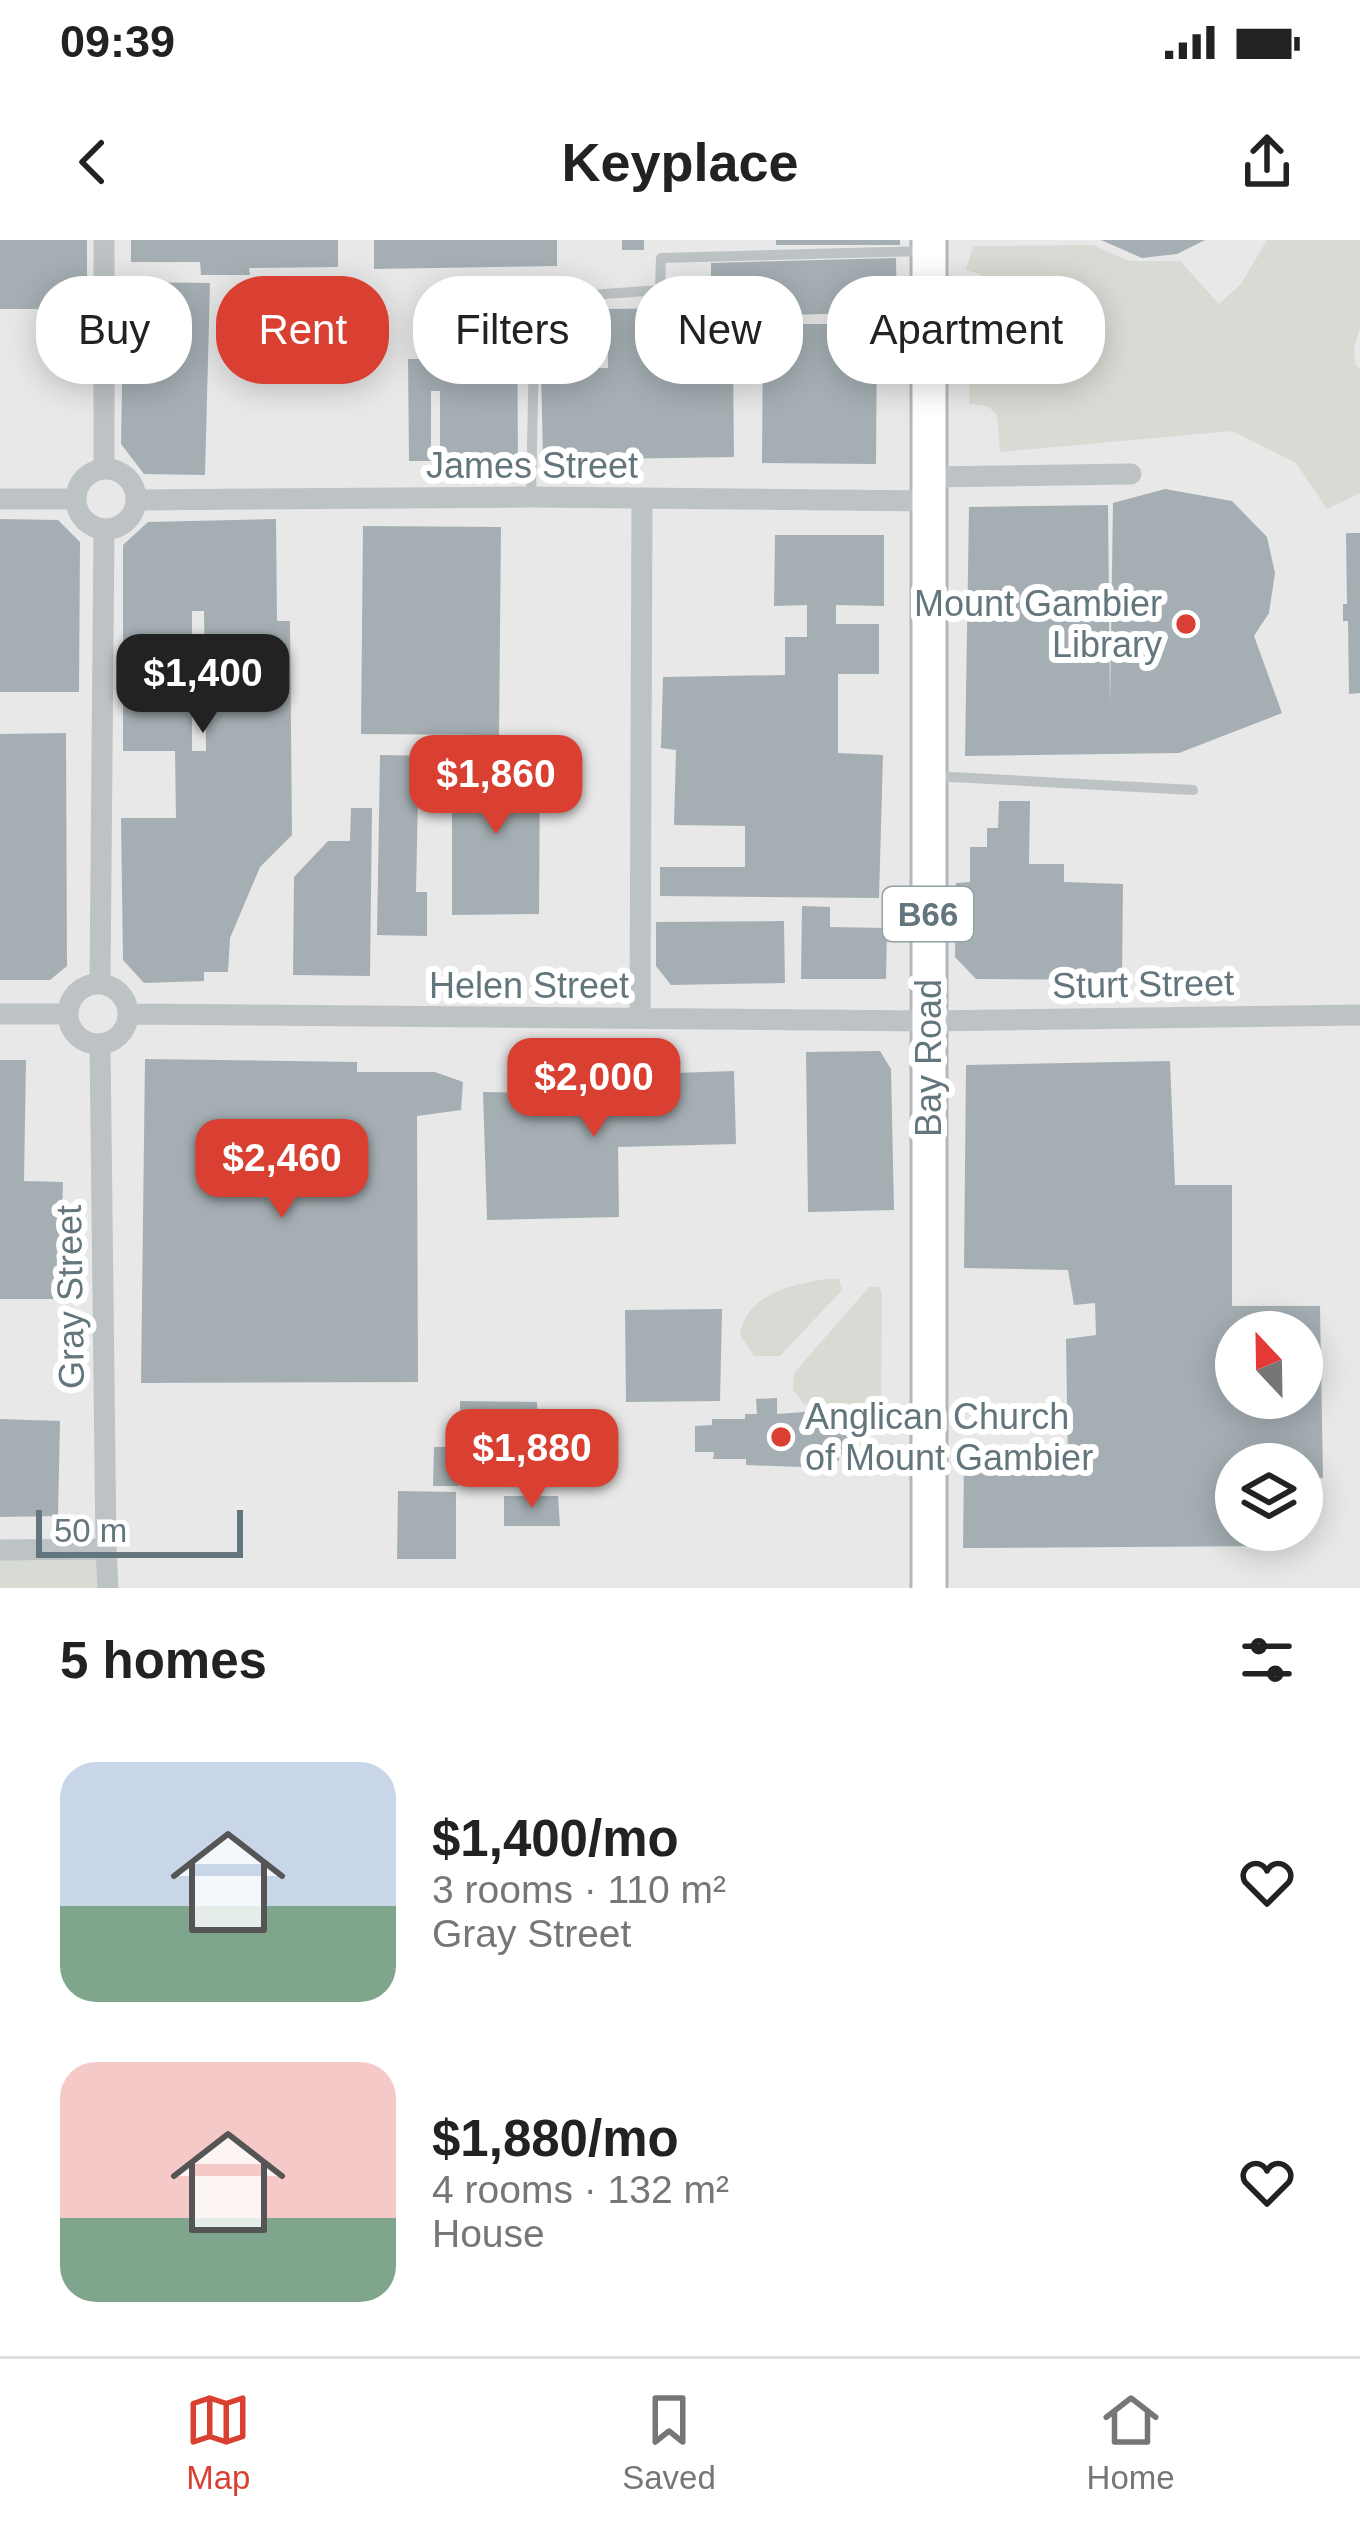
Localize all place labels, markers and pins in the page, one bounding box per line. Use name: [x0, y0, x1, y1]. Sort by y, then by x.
place label: Mount Gambier Library: [914, 583, 1162, 665]
marker: Mount Gambier Library: [1173, 611, 1199, 637]
pin: $1,400: [105, 634, 301, 736]
pin: $1,860: [398, 735, 594, 837]
pin: $2,000: [496, 1038, 692, 1140]
pin: $2,460: [184, 1119, 380, 1221]
place label: Anglican Church of Mount Gambier: [805, 1396, 1093, 1478]
pin: $1,880: [434, 1409, 630, 1511]
marker: Anglican Church of Mount Gambier: [768, 1424, 794, 1450]

